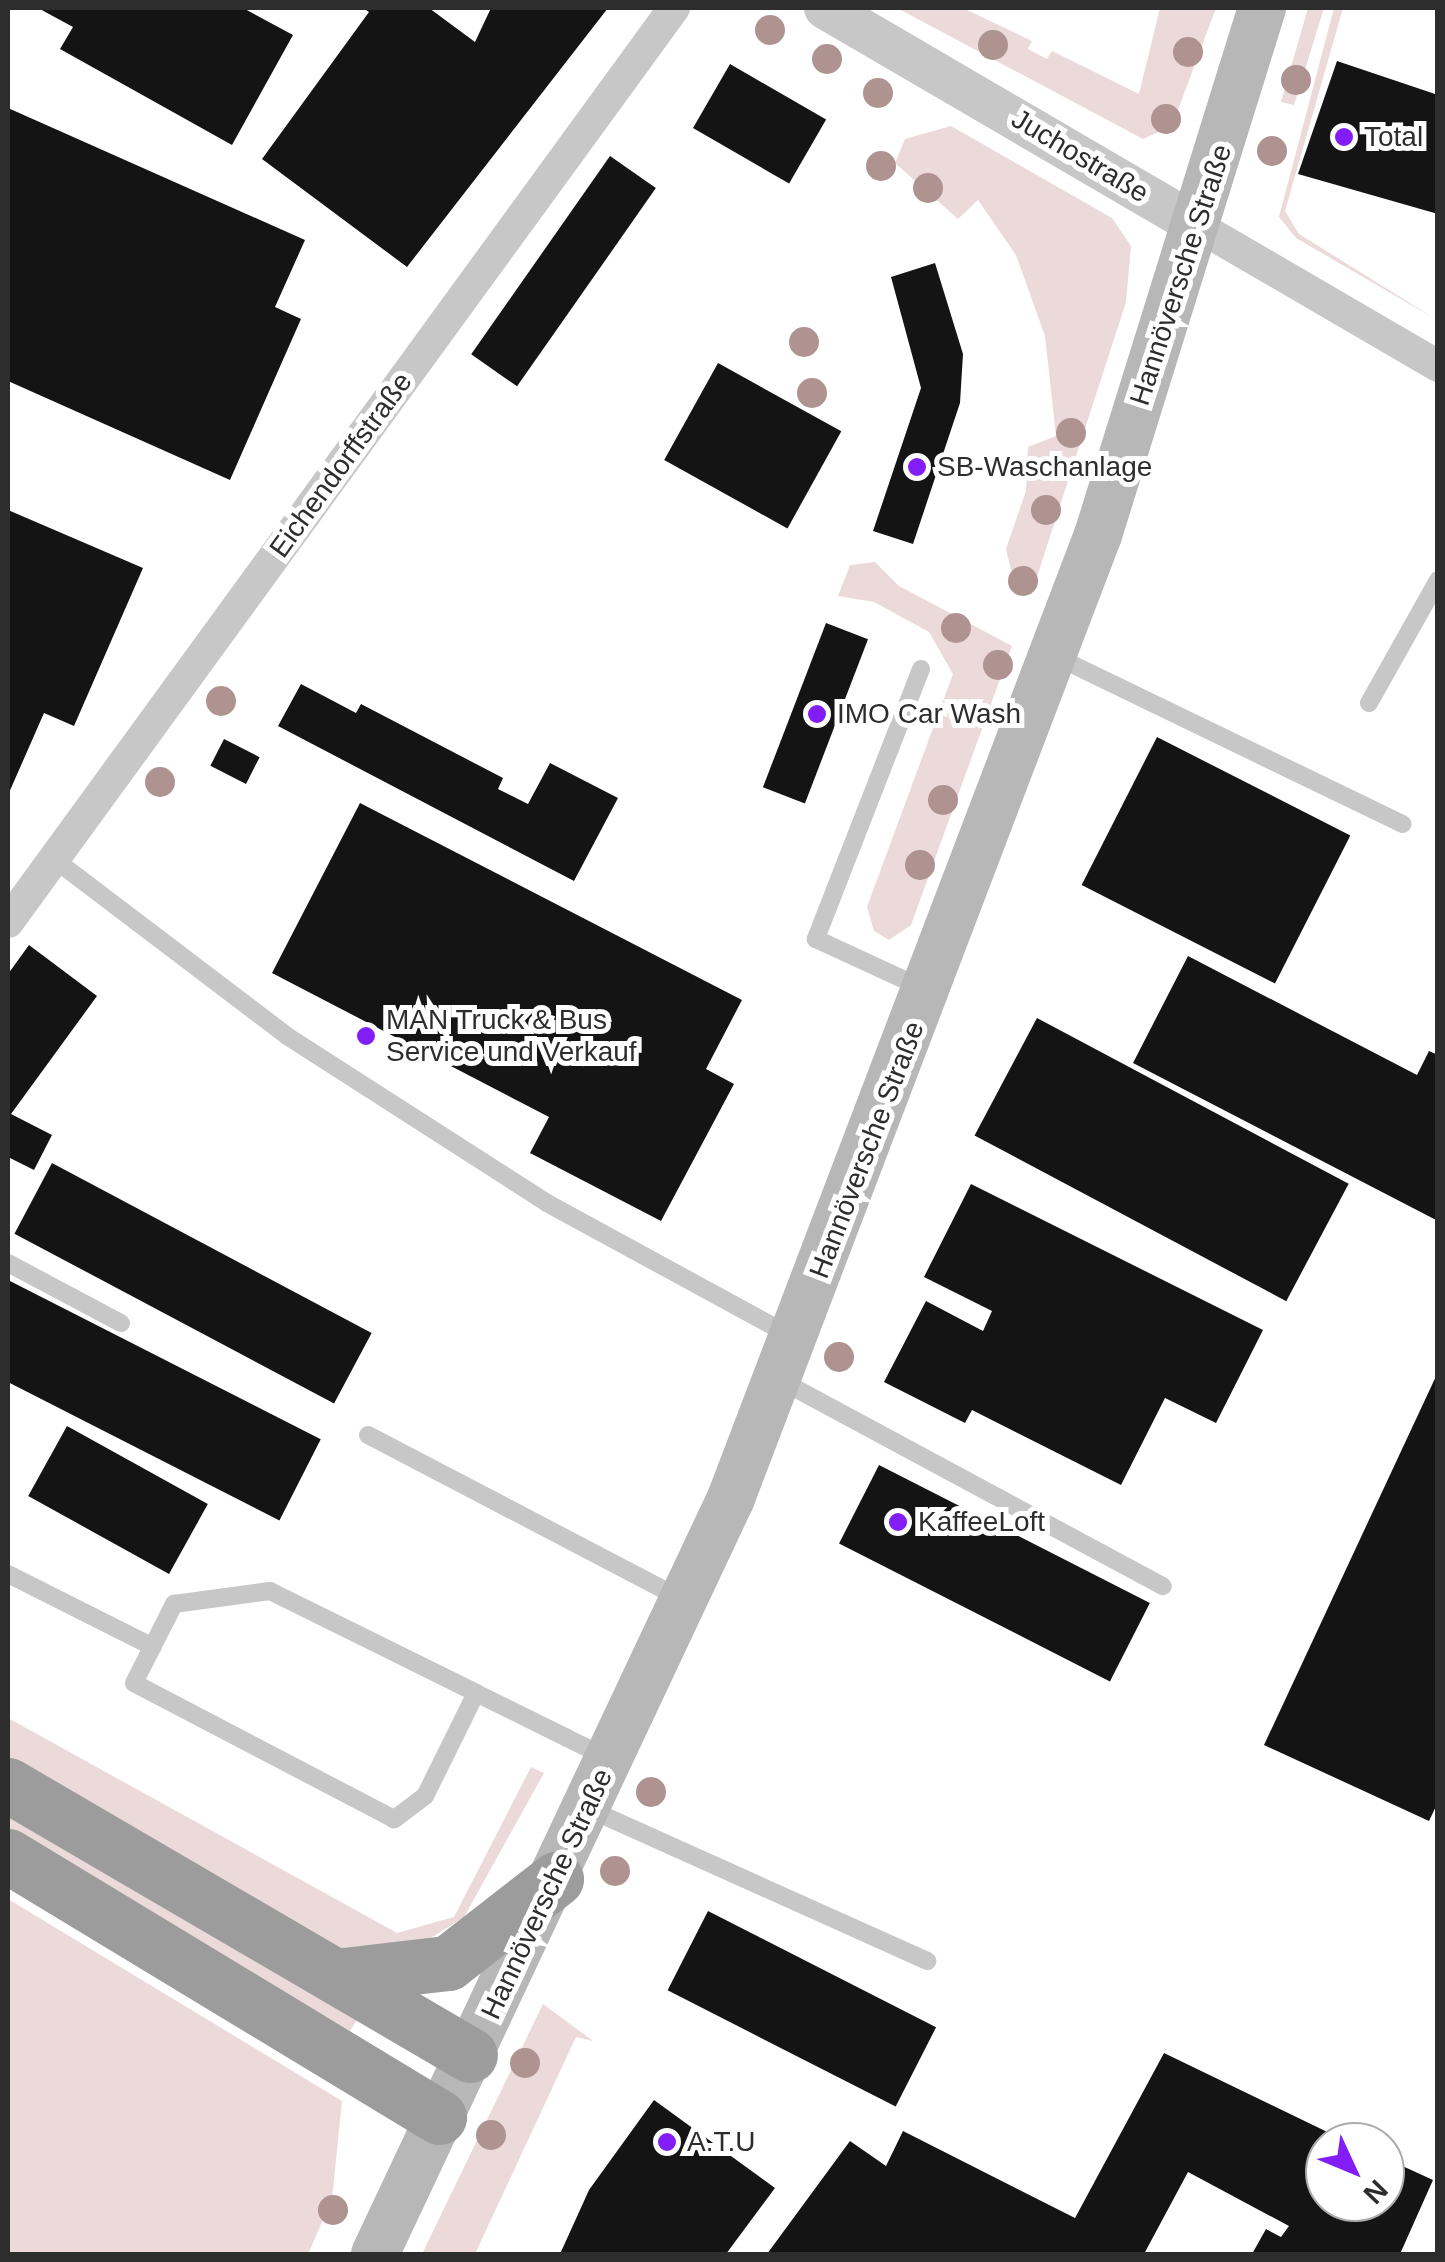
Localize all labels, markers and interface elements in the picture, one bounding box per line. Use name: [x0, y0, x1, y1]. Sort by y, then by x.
street label: Juchostraße: [1005, 102, 1155, 210]
place label: Total: [1364, 120, 1423, 154]
marker: Total: [1333, 126, 1355, 148]
street label: Hannöversche Straße: [1123, 140, 1239, 410]
street label: Eichendorffstraße: [263, 366, 419, 564]
place label: SB-Waschanlage: [937, 450, 1152, 484]
marker: SB-Waschanlage: [906, 456, 928, 478]
place label: IMO Car Wash: [837, 697, 1021, 731]
marker: IMO Car Wash: [806, 703, 828, 725]
place label: MAN Truck & Bus Service und Verkauf: [386, 1003, 637, 1069]
street label: Hannöversche Straße: [803, 1017, 931, 1283]
marker: MAN Truck & Bus Service und Verkauf: [355, 1025, 377, 1047]
place label: KaffeeLoft: [918, 1505, 1045, 1539]
marker: KaffeeLoft: [887, 1511, 909, 1533]
street label: Hannöversche Straße: [474, 1763, 620, 2025]
north arrow: [1305, 2122, 1405, 2222]
place label: A.T.U: [687, 2125, 755, 2159]
marker: A.T.U: [656, 2131, 678, 2153]
text: N: [1357, 2174, 1394, 2210]

